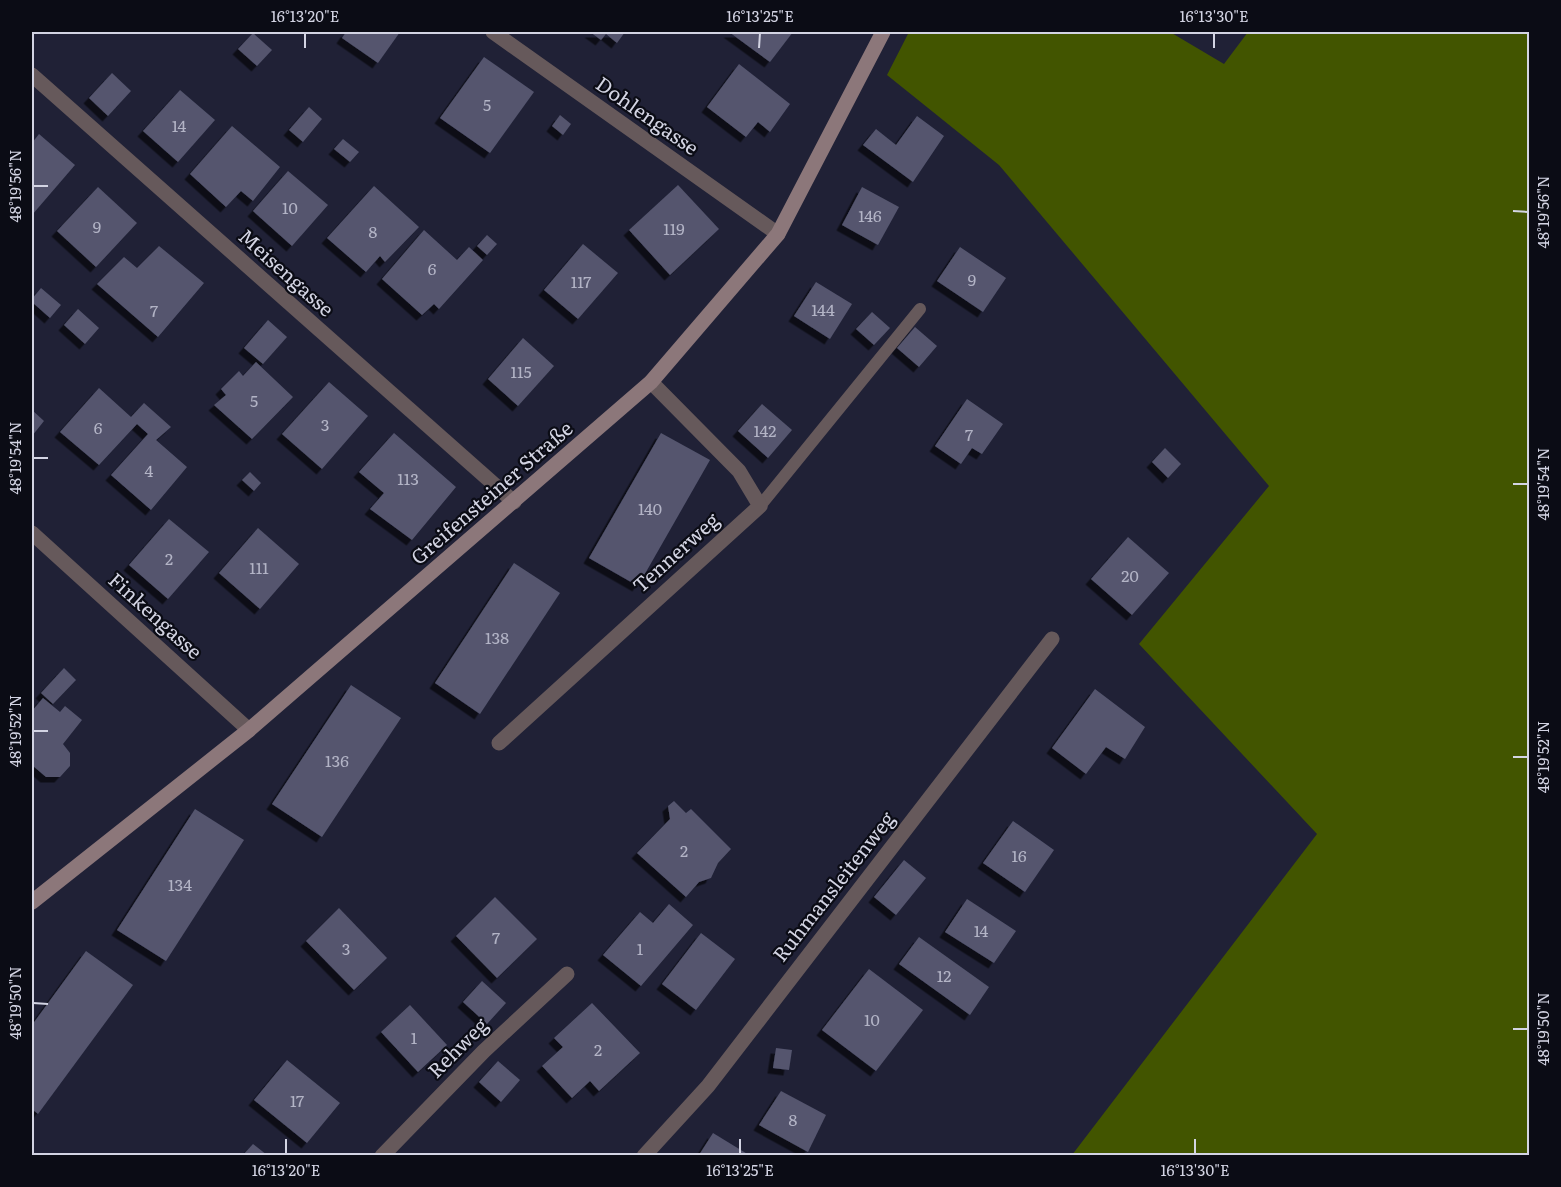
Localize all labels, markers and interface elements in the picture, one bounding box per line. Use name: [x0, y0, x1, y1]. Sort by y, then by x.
text: 16°13'20"E: [271, 4, 339, 27]
text: 16°13'25"E: [726, 4, 794, 27]
text: 16°13'30"E: [1179, 4, 1249, 27]
street label: Dohlengasse: [590, 68, 706, 161]
house number: 5: [483, 92, 491, 116]
house number: 14: [172, 113, 187, 137]
text: 48°19'56"N: [3, 150, 26, 222]
text: 48°19'56"N: [1531, 176, 1554, 248]
house number: 10: [282, 195, 298, 219]
house number: 146: [858, 203, 882, 227]
house number: 9: [93, 214, 101, 238]
house number: 119: [663, 216, 685, 240]
house number: 8: [369, 219, 378, 243]
street label: Meisengasse: [233, 220, 342, 323]
house number: 6: [428, 256, 437, 280]
house number: 9: [968, 267, 976, 291]
house number: 117: [571, 269, 591, 293]
house number: 144: [811, 297, 835, 321]
house number: 7: [150, 298, 158, 322]
house number: 115: [510, 359, 532, 383]
house number: 5: [250, 388, 258, 412]
house number: 3: [321, 412, 329, 436]
street label: Greifensteiner Straße: [403, 413, 578, 570]
house number: 6: [94, 415, 103, 439]
house number: 142: [754, 418, 776, 442]
text: 48°19'54"N: [3, 421, 26, 495]
house number: 7: [965, 422, 973, 446]
text: 48°19'54"N: [1531, 447, 1554, 521]
house number: 4: [145, 458, 154, 482]
house number: 113: [397, 466, 419, 490]
house number: 140: [638, 496, 662, 520]
street label: Tennerweg: [625, 504, 725, 599]
house number: 2: [165, 546, 173, 570]
house number: 111: [249, 555, 269, 579]
house number: 20: [1121, 563, 1139, 587]
street label: Finkengasse: [103, 564, 210, 665]
house number: 138: [485, 625, 509, 649]
text: 48°19'52"N: [3, 695, 26, 767]
text: 48°19'52"N: [1531, 721, 1554, 793]
house number: 136: [325, 748, 349, 772]
street label: Ruhmansleitenweg: [764, 804, 901, 967]
house number: 2: [680, 838, 688, 862]
house number: 16: [1011, 843, 1027, 867]
house number: 134: [168, 872, 192, 896]
house number: 14: [974, 918, 989, 942]
house number: 7: [492, 925, 500, 949]
house number: 3: [342, 936, 350, 960]
house number: 1: [637, 936, 644, 960]
house number: 12: [937, 963, 951, 987]
text: 48°19'50"N: [3, 966, 26, 1040]
text: 48°19'50"N: [1531, 992, 1554, 1066]
house number: 10: [864, 1007, 880, 1031]
street label: Rehweg: [419, 1009, 494, 1084]
house number: 1: [411, 1025, 418, 1049]
house number: 2: [594, 1037, 602, 1061]
house number: 17: [290, 1088, 304, 1112]
house number: 8: [789, 1107, 798, 1131]
text: 16°13'20"E: [252, 1158, 320, 1181]
text: 16°13'25"E: [706, 1158, 774, 1181]
text: 16°13'30"E: [1160, 1158, 1230, 1181]

